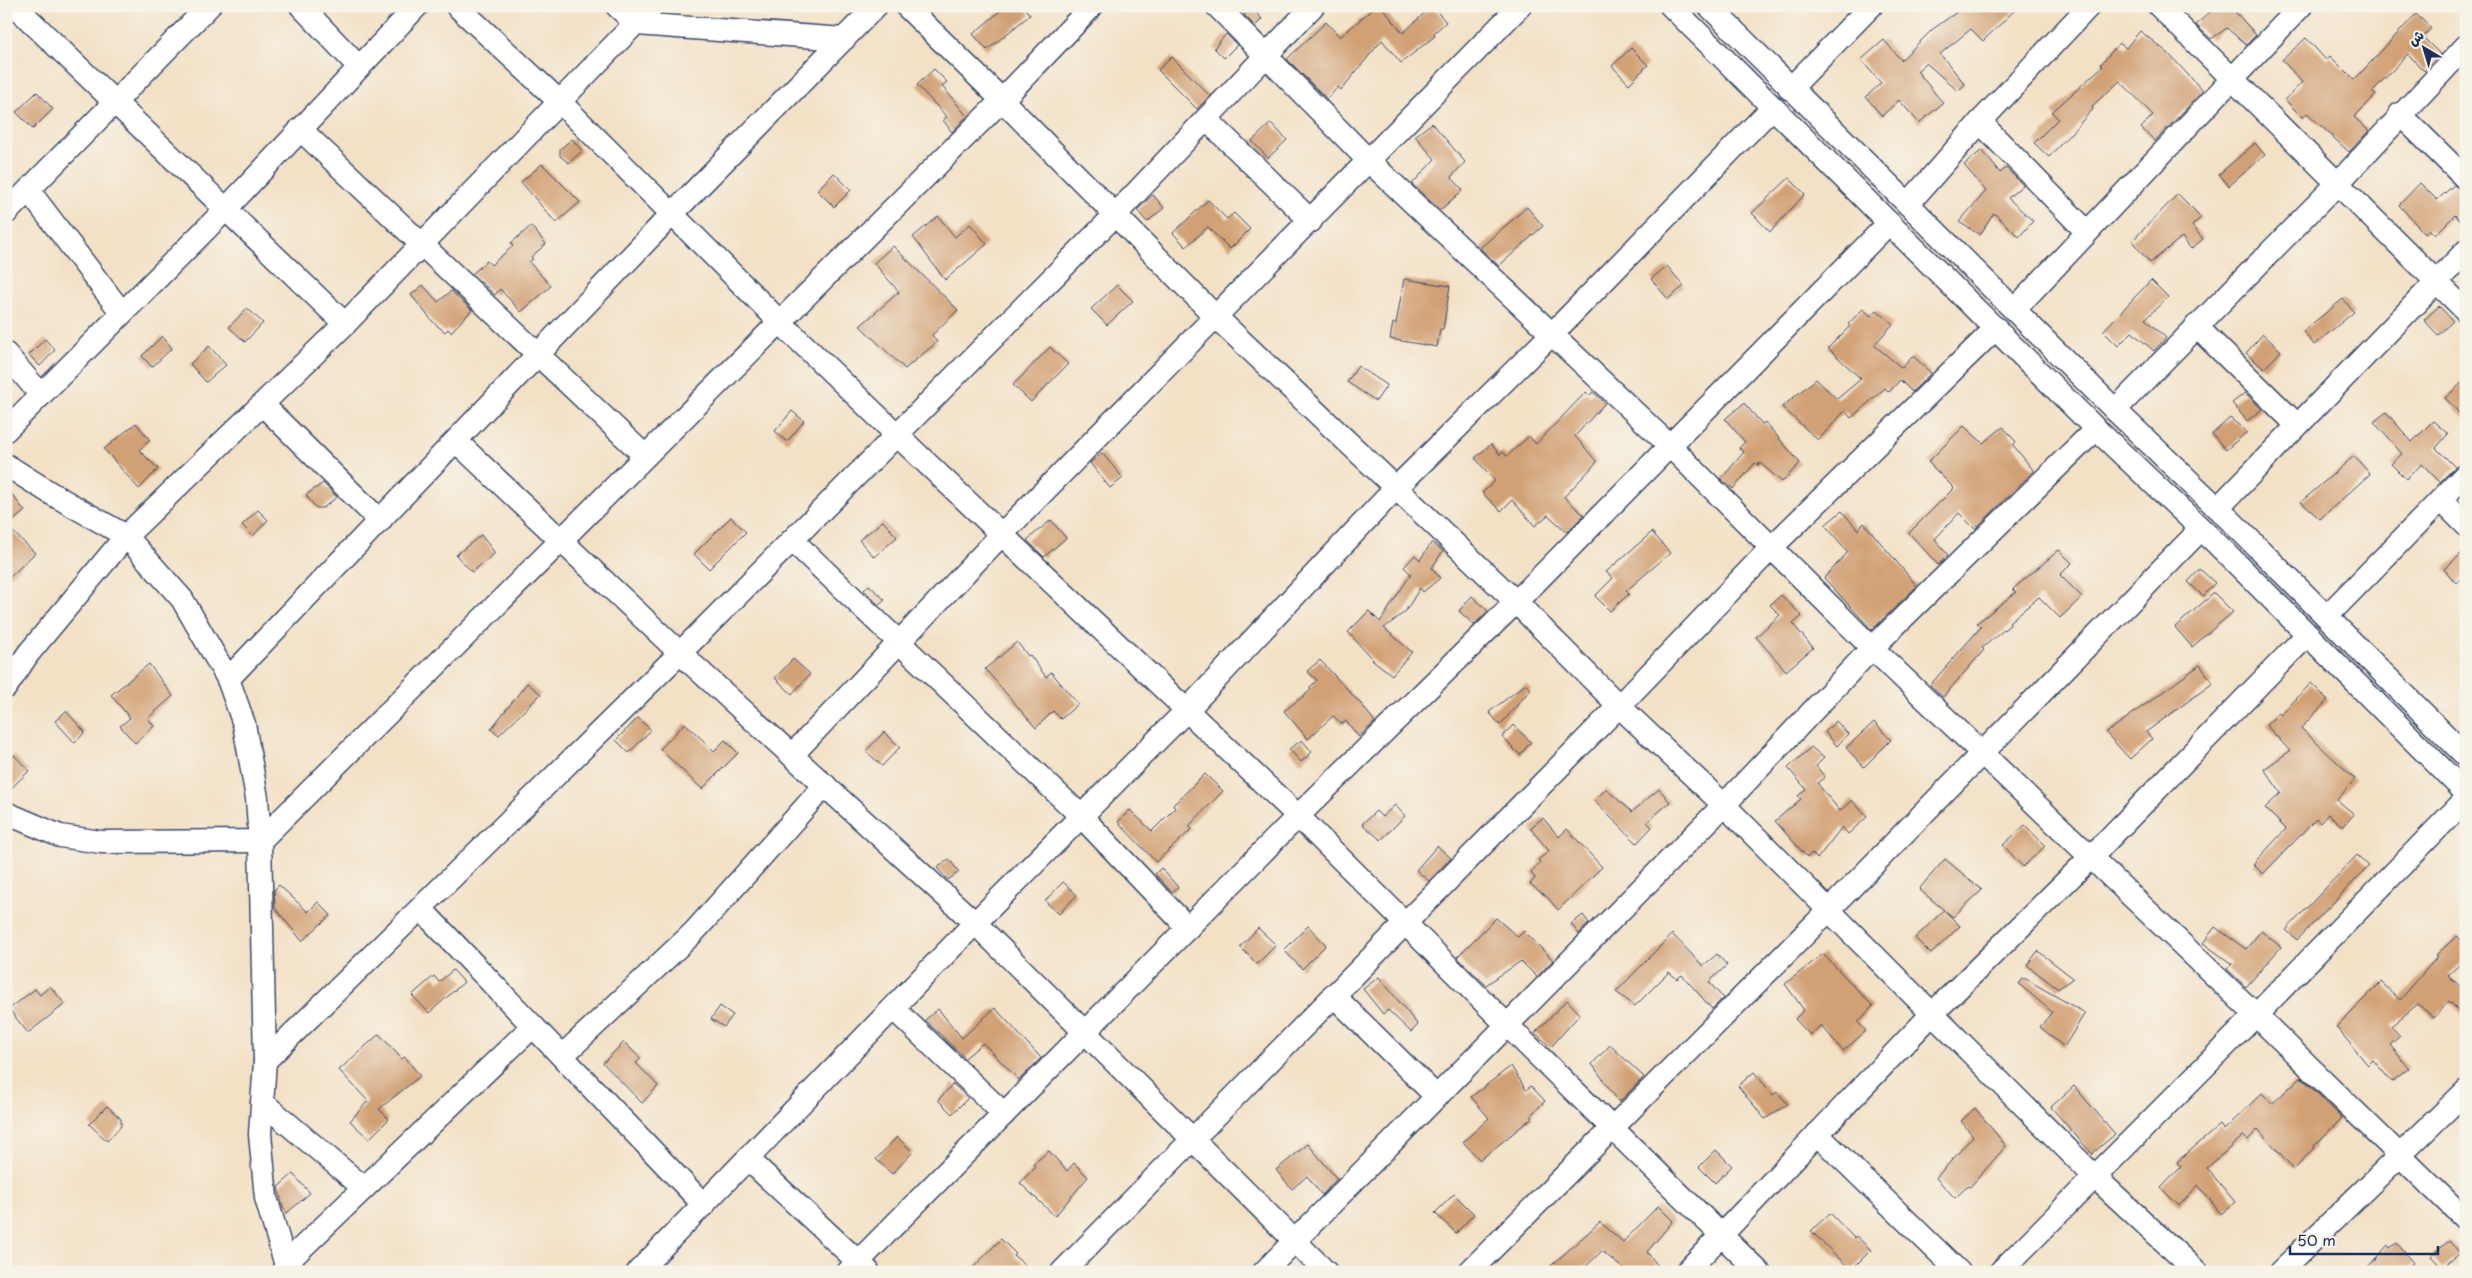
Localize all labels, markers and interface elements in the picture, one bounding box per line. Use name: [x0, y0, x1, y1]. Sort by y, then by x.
north arrow: [2400, 22, 2450, 72]
text: ش: [2403, 24, 2428, 50]
scale bar: [2290, 1223, 2437, 1255]
text: 50 m: [2297, 1228, 2336, 1251]

